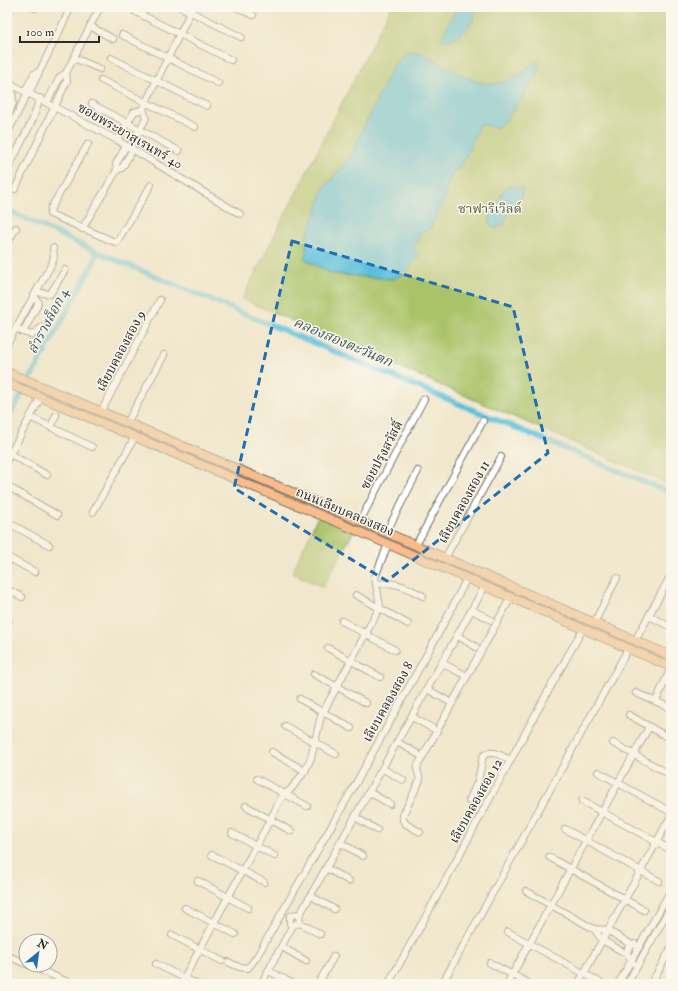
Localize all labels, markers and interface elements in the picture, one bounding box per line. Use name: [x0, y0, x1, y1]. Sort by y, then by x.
scale bar: [20, 18, 99, 44]
text: 100 m: [26, 25, 55, 40]
street label: ซอยพระยาสุเรนทร์ 40: [75, 100, 185, 172]
park label: ซาฟารีเวิลด์: [458, 201, 522, 217]
water label: ลำรางล็อก 4: [24, 285, 73, 357]
street label: เลียบคลองสอง 9: [93, 308, 149, 394]
water label: คลองสองตะวันตก: [291, 314, 395, 371]
street label: ซอยปรุงสวัสดิ์: [356, 416, 407, 492]
street label: เลียบคลองสอง 11: [435, 457, 494, 546]
street label: ถนนเลียบคลองสอง: [293, 484, 397, 540]
street label: เลียบคลองสอง 8: [359, 659, 417, 745]
street label: เลียบคลองสอง 12: [446, 756, 506, 846]
north arrow: [18, 933, 58, 973]
text: N: [34, 936, 51, 953]

